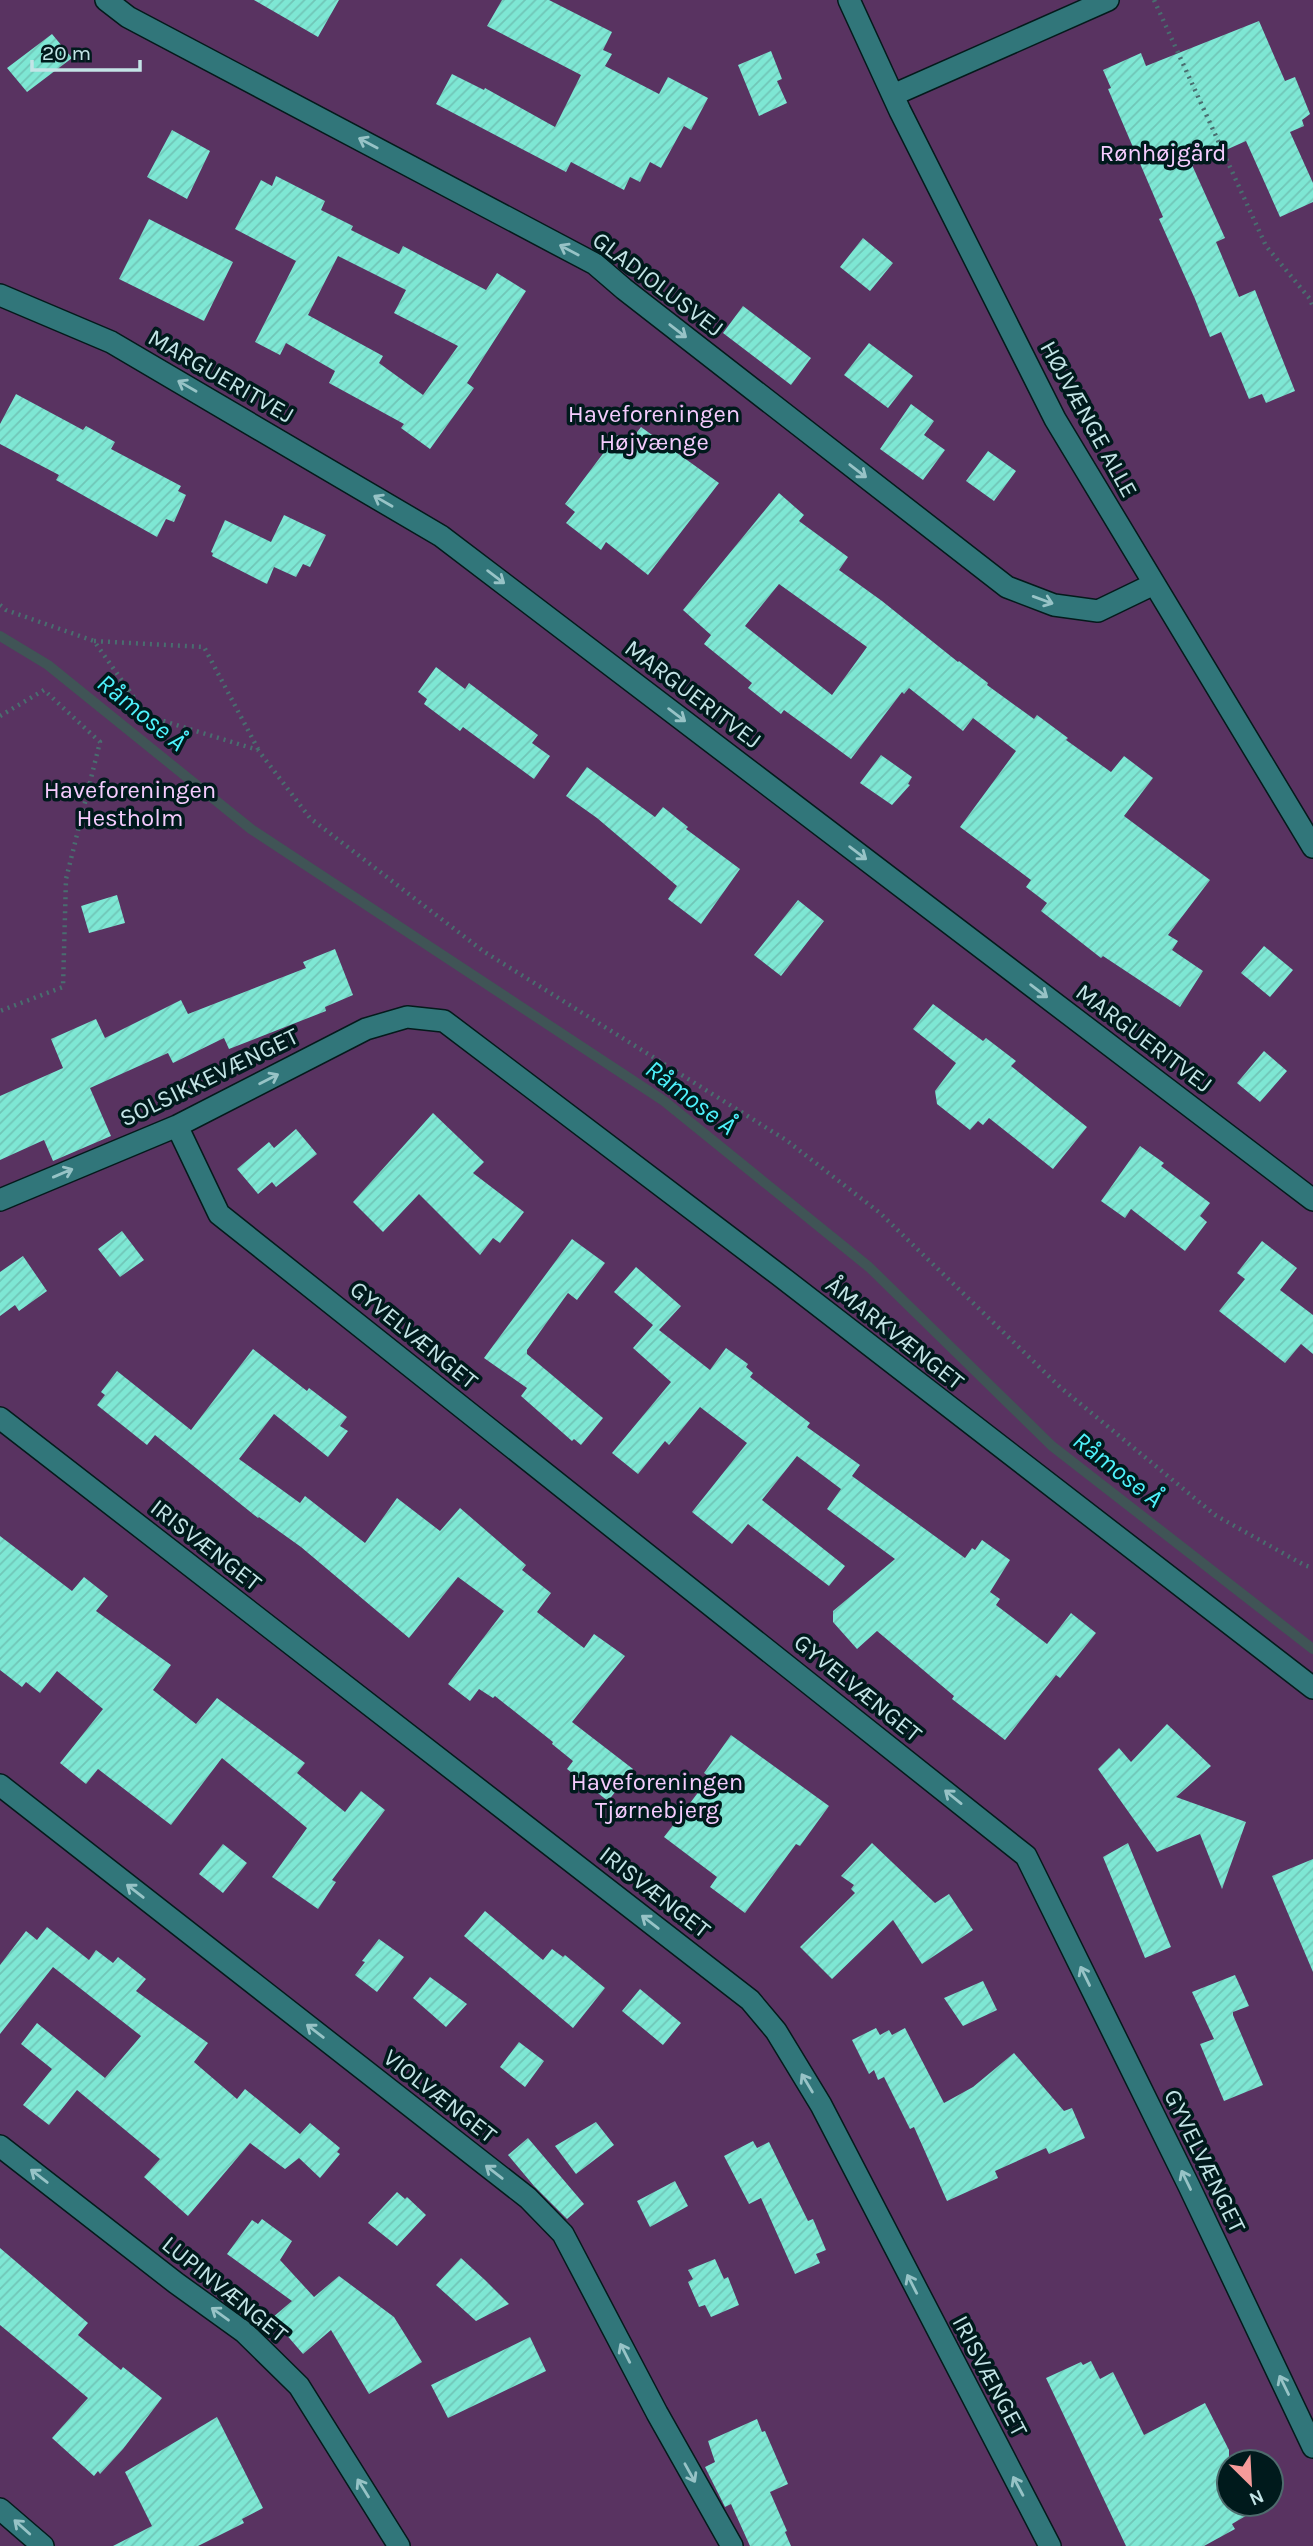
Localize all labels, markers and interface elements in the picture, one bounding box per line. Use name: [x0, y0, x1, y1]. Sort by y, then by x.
scale bar: [32, 28, 140, 72]
text: 20 m: [42, 41, 91, 65]
one-way arrow: [358, 136, 379, 150]
park label: Rønhøjgård: [1099, 139, 1227, 167]
street label: GLADIOLUSVEJ: [587, 226, 729, 342]
one-way arrow: [559, 242, 580, 256]
street label: MARGUERITVEJ: [143, 323, 299, 429]
one-way arrow: [668, 323, 687, 338]
street label: HØJVÆNGE ALLE: [1034, 336, 1144, 502]
one-way arrow: [177, 379, 197, 393]
park label: Haveforeningen Højvænge: [568, 400, 740, 456]
one-way arrow: [848, 463, 866, 478]
one-way arrow: [373, 494, 393, 508]
one-way arrow: [486, 570, 504, 585]
one-way arrow: [1031, 595, 1053, 607]
street label: MARGUERITVEJ: [619, 634, 767, 754]
water label: Råmose Å: [91, 666, 193, 758]
one-way arrow: [667, 708, 685, 723]
park label: Haveforeningen Hestholm: [44, 776, 216, 832]
one-way arrow: [848, 846, 866, 861]
street label: MARGUERITVEJ: [1070, 978, 1218, 1098]
one-way arrow: [1029, 983, 1048, 998]
street label: SOLSIKKEVÆNGET: [115, 1022, 303, 1132]
water label: Råmose Å: [639, 1052, 743, 1142]
one-way arrow: [258, 1071, 279, 1085]
one-way arrow: [51, 1166, 73, 1179]
street label: ÅMARKVÆNGET: [820, 1270, 970, 1396]
street label: GYVELVÆNGET: [345, 1275, 483, 1395]
water label: Råmose Å: [1067, 1424, 1169, 1514]
street label: IRISVÆNGET: [145, 1493, 267, 1597]
street label: GYVELVÆNGET: [789, 1628, 927, 1748]
park label: Haveforeningen Tjørnebjerg: [571, 1768, 743, 1824]
one-way arrow: [944, 1790, 962, 1805]
street label: IRISVÆNGET: [594, 1840, 716, 1944]
one-way arrow: [127, 1884, 145, 1899]
one-way arrow: [642, 1914, 660, 1929]
one-way arrow: [1078, 1966, 1091, 1987]
one-way arrow: [306, 2024, 324, 2039]
street label: VIOLVÆNGET: [378, 2043, 502, 2149]
one-way arrow: [800, 2073, 814, 2093]
street label: GYVELVÆNGET: [1158, 2085, 1252, 2237]
one-way arrow: [485, 2164, 503, 2179]
one-way arrow: [30, 2169, 49, 2184]
one-way arrow: [1178, 2170, 1192, 2191]
street label: LUPINVÆNGET: [157, 2230, 293, 2348]
one-way arrow: [905, 2274, 919, 2295]
one-way arrow: [211, 2307, 230, 2321]
street label: IRISVÆNGET: [946, 2311, 1034, 2441]
one-way arrow: [618, 2343, 632, 2363]
one-way arrow: [1276, 2375, 1290, 2396]
north arrow: [1215, 2448, 1285, 2518]
one-way arrow: [683, 2462, 697, 2482]
one-way arrow: [1011, 2476, 1025, 2496]
one-way arrow: [355, 2479, 370, 2498]
text: N: [1246, 2485, 1267, 2510]
one-way arrow: [13, 2519, 31, 2535]

